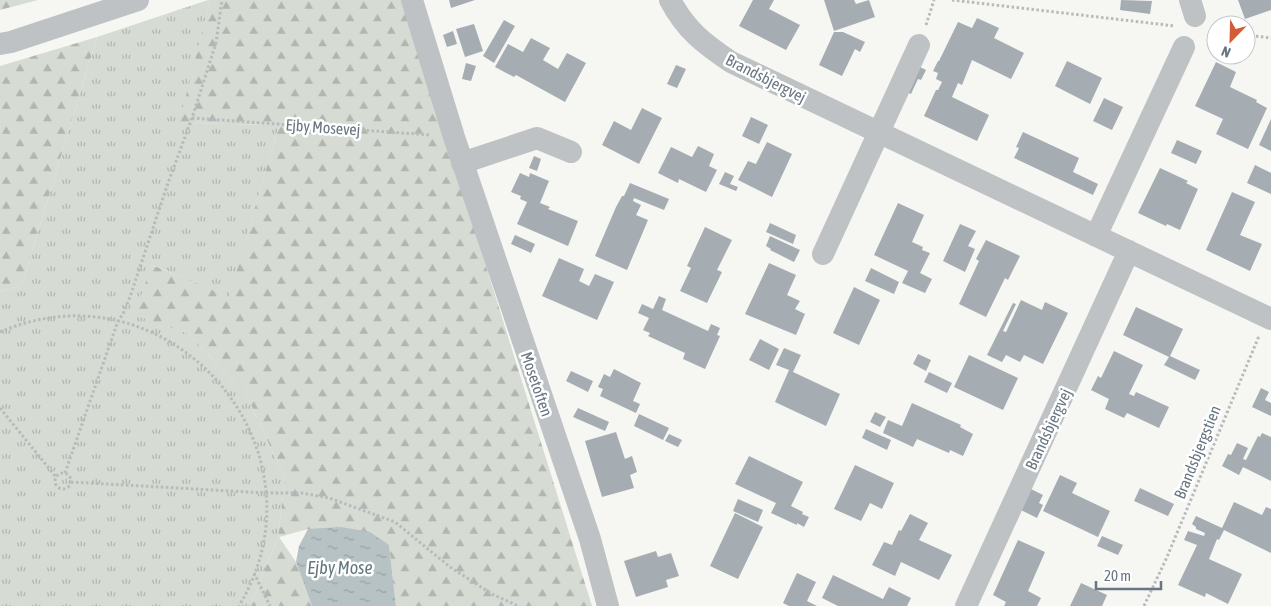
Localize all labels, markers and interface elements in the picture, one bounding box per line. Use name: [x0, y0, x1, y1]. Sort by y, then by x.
north arrow: [1206, 15, 1256, 65]
text: N: [1219, 43, 1233, 61]
street label: Brandsbjergvej: [722, 50, 809, 107]
street label: Ejby Mosevej: [285, 115, 361, 140]
street label: Mosetoften: [518, 349, 556, 419]
street label: Brandsbjergvej: [1021, 386, 1076, 473]
street label: Brandsbjergstien: [1170, 403, 1225, 502]
water label: Ejby Mose: [307, 557, 373, 578]
scale bar: [1096, 558, 1161, 590]
text: 20 m: [1104, 567, 1131, 584]

